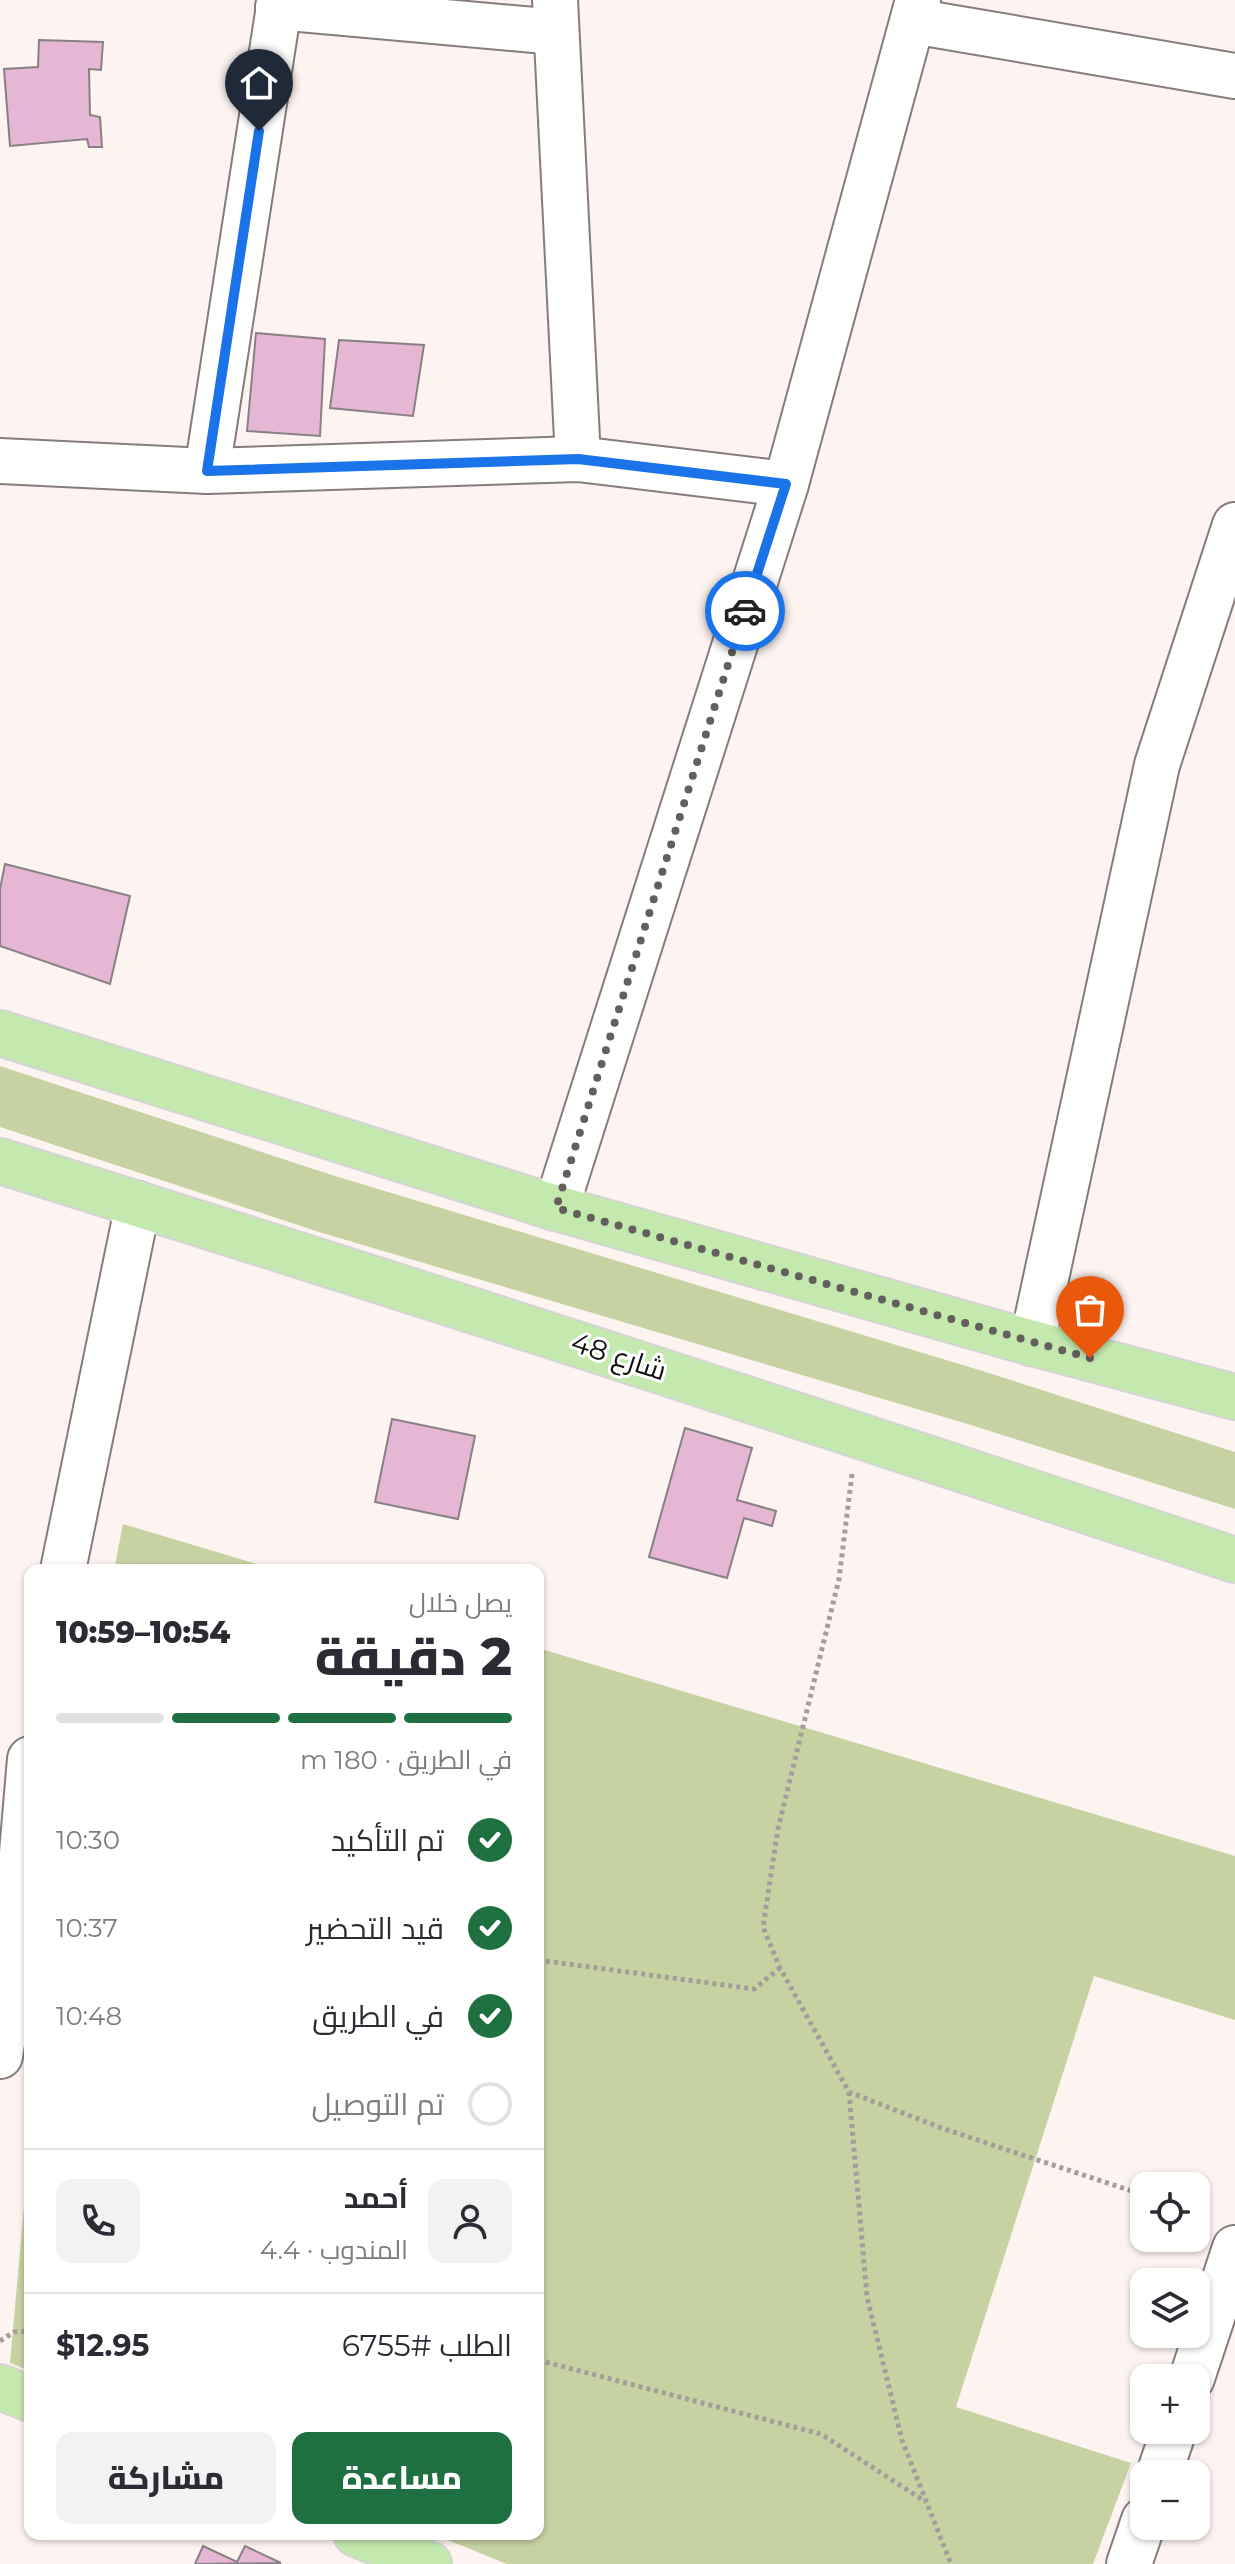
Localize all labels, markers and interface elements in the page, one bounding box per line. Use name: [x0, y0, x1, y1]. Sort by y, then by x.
pin: [225, 49, 293, 131]
icon: home: [237, 61, 281, 105]
courier: [705, 571, 785, 651]
icon: car: [723, 589, 767, 633]
pin: [1056, 1276, 1124, 1358]
icon: bag: [1068, 1288, 1112, 1332]
street label: 48 شارع: [566, 1325, 671, 1389]
text: يصل خلال: [409, 1587, 512, 1619]
text: 10:54–10:59: [56, 1614, 230, 1651]
text: 2 دقيقة: [315, 1625, 512, 1688]
text: في الطريق · 180 m: [300, 1744, 512, 1776]
icon: check: [468, 1818, 512, 1862]
text: تم التأكيد: [331, 1822, 444, 1859]
text: 10:30: [56, 1824, 120, 1856]
icon: check: [468, 1906, 512, 1950]
text: قيد التحضير: [306, 1910, 444, 1947]
text: 10:37: [56, 1912, 118, 1944]
icon: check: [468, 1994, 512, 2038]
text: في الطريق: [312, 1998, 444, 2035]
text: 10:48: [56, 2000, 122, 2032]
text: تم التوصيل: [311, 2086, 444, 2123]
map controls: [1130, 2172, 1210, 2540]
button: locate: [1130, 2172, 1210, 2252]
button: phone: [56, 2179, 140, 2263]
text: أحمد: [344, 2179, 408, 2216]
button: person: [428, 2179, 512, 2263]
text: المندوب · 4.4: [260, 2234, 408, 2266]
button: layers: [1130, 2268, 1210, 2348]
text: $12.95: [56, 2327, 149, 2364]
text: الطلب #6755: [342, 2327, 512, 2364]
button: +: [1130, 2364, 1210, 2444]
button: مشاركة: [56, 2432, 276, 2524]
button: مساعدة: [292, 2432, 512, 2524]
button: −: [1130, 2460, 1210, 2540]

